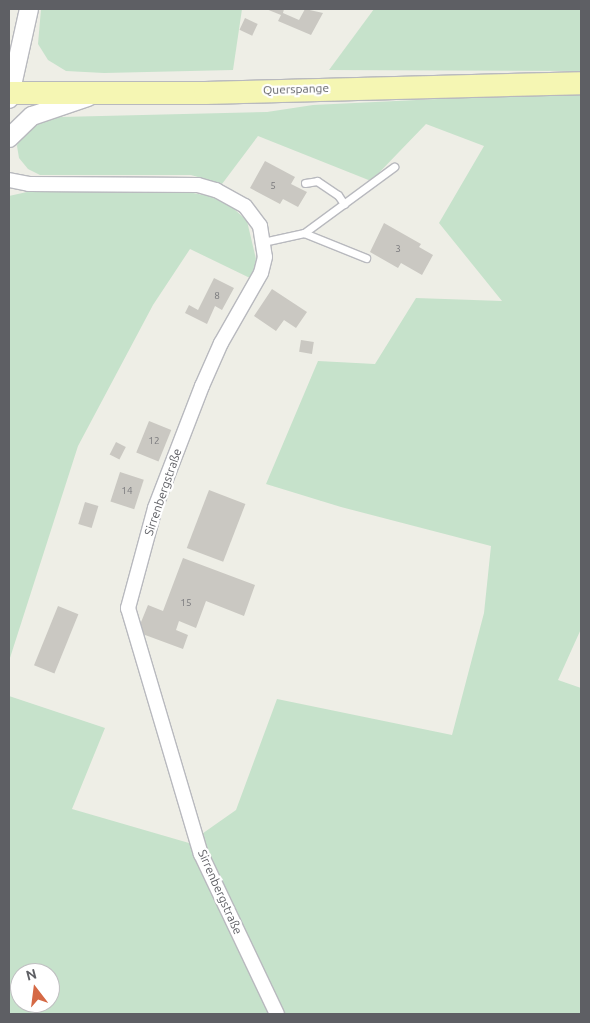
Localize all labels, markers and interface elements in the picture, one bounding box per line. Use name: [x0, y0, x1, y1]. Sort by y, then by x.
street label: Querspange: [263, 81, 329, 97]
house number: 5: [270, 180, 276, 192]
house number: 3: [395, 243, 401, 255]
house number: 8: [214, 290, 220, 302]
house number: 12: [148, 435, 160, 447]
street label: Sirrenbergstraße: [141, 446, 185, 538]
house number: 14: [121, 485, 133, 497]
house number: 15: [180, 597, 192, 609]
street label: Sirrenbergstraße: [195, 847, 245, 937]
north arrow: [10, 963, 60, 1013]
text: N: [24, 965, 38, 984]

